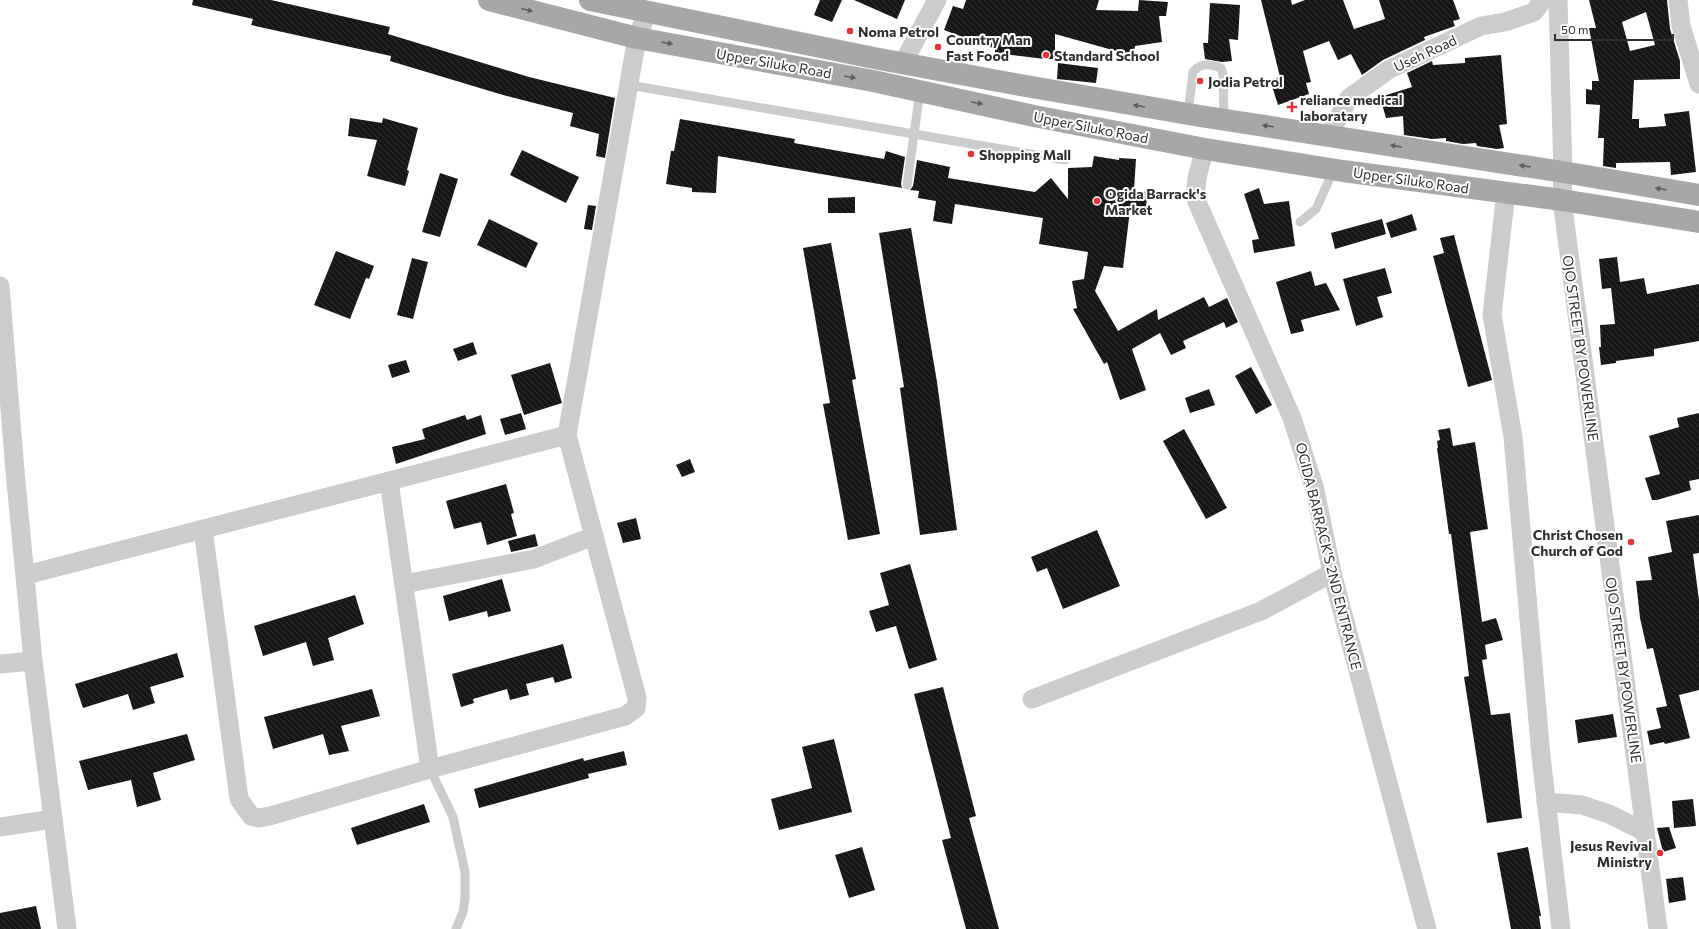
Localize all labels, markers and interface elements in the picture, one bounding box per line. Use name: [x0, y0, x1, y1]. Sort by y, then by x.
one-way arrow: [521, 7, 533, 13]
scale bar: [1555, 16, 1673, 42]
text: 50 m: [1561, 22, 1589, 36]
place label: Noma Petrol: [858, 23, 939, 40]
marker: Noma Petrol: [845, 26, 855, 36]
place label: Country Man Fast Food: [946, 31, 1031, 64]
street label: Useh Road: [1391, 31, 1459, 75]
one-way arrow: [661, 41, 673, 47]
marker: Country Man Fast Food: [933, 42, 943, 52]
street label: Upper Siluko Road: [715, 45, 833, 81]
place label: Standard School: [1054, 47, 1160, 64]
marker: Standard School: [1041, 50, 1051, 60]
place label: Jodia Petrol: [1208, 73, 1283, 90]
one-way arrow: [844, 74, 856, 80]
marker: Jodia Petrol: [1195, 76, 1205, 86]
place label: reliance medical laboratary: [1300, 91, 1403, 124]
one-way arrow: [971, 101, 983, 107]
one-way arrow: [1133, 102, 1145, 108]
marker: reliance medical laboratary: [1287, 102, 1297, 112]
street label: Upper Siluko Road: [1032, 108, 1150, 146]
one-way arrow: [1262, 123, 1274, 129]
one-way arrow: [1390, 143, 1402, 149]
place label: Shopping Mall: [979, 146, 1071, 163]
marker: Shopping Mall: [966, 149, 976, 159]
street label: Upper Siluko Road: [1352, 163, 1470, 197]
one-way arrow: [1518, 163, 1531, 169]
place label: Ogida Barrack's Market: [1105, 185, 1207, 218]
one-way arrow: [1654, 186, 1667, 192]
marker: Ogida Barrack's Market: [1092, 196, 1102, 206]
street label: OJO STREET BY POWERLINE: [1560, 254, 1602, 442]
street label: OGIDA BARRACK'S 2ND ENTRANCE: [1292, 440, 1366, 672]
place label: Christ Chosen Church of God: [1531, 526, 1623, 559]
marker: Christ Chosen Church of God: [1626, 537, 1636, 547]
street label: OJO STREET BY POWERLINE: [1603, 576, 1645, 764]
place label: Jesus Revival Ministry: [1570, 837, 1652, 870]
marker: Jesus Revival Ministry: [1655, 848, 1665, 858]

